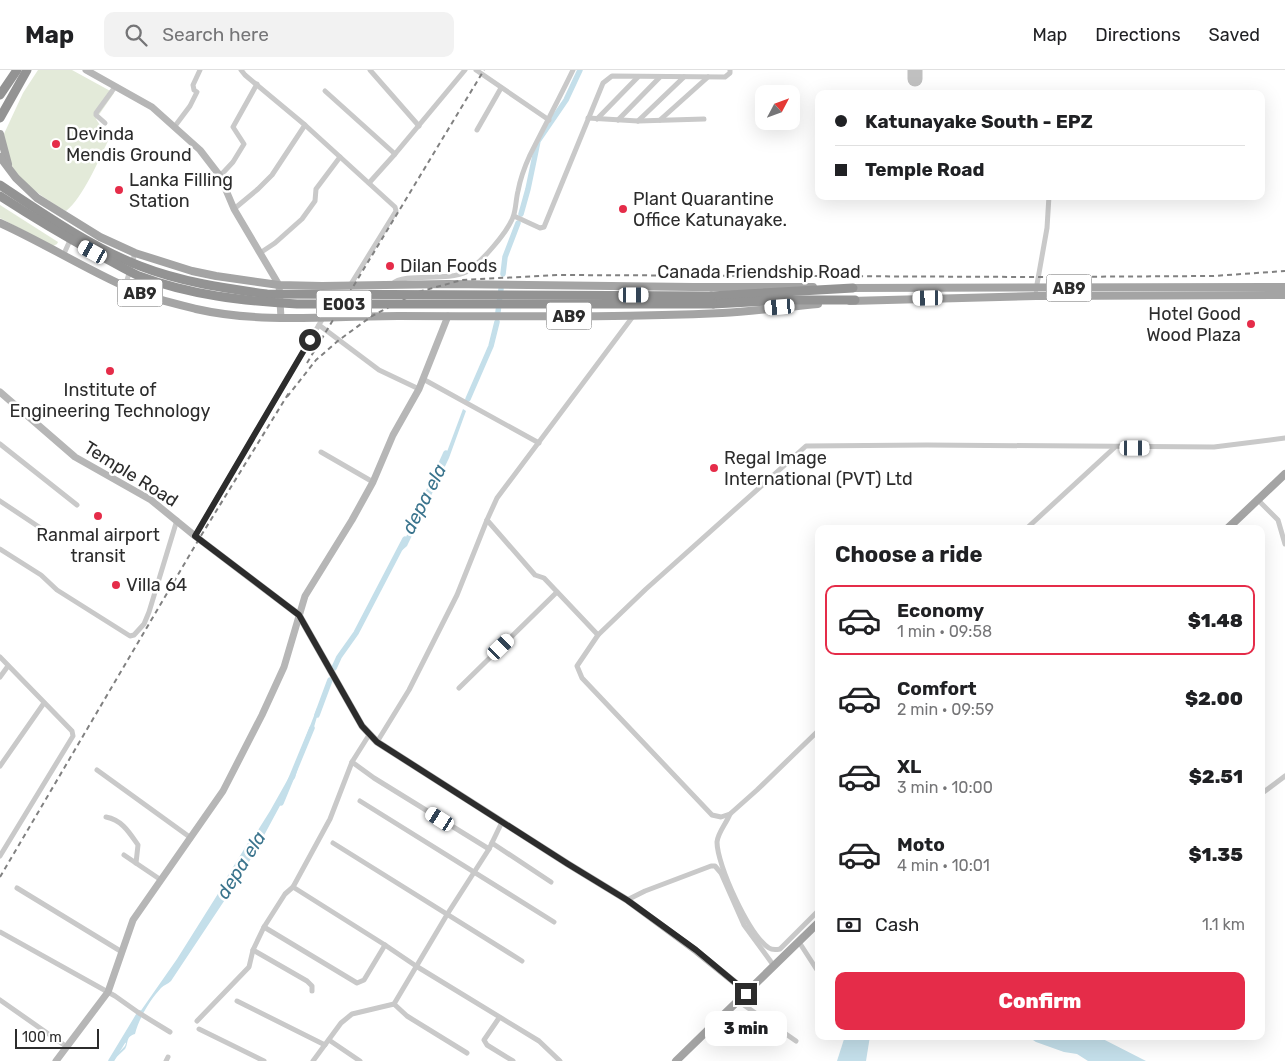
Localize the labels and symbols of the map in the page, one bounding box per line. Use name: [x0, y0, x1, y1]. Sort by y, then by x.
north arrow: [755, 85, 800, 130]
place label: Devinda Mendis Ground: [66, 123, 192, 166]
marker: Devinda Mendis Ground: [50, 138, 62, 150]
place label: Lanka Filling Station: [129, 169, 233, 212]
marker: Lanka Filling Station: [113, 184, 125, 196]
place label: Plant Quarantine Office Katunayake.: [633, 188, 787, 231]
marker: Plant Quarantine Office Katunayake.: [617, 203, 629, 215]
car: [76, 238, 109, 266]
place label: Dilan Foods: [400, 255, 497, 277]
marker: Dilan Foods: [384, 260, 396, 272]
street label: Canada Friendship Road: [657, 261, 861, 283]
road number: AB9: [1046, 274, 1092, 302]
road number: AB9: [118, 280, 162, 307]
car: [619, 288, 649, 303]
road number: E003: [316, 290, 372, 318]
car: [912, 290, 943, 306]
car: [764, 298, 795, 316]
road number: AB9: [546, 302, 592, 330]
place label: Hotel Good Wood Plaza: [1146, 303, 1241, 346]
marker: Hotel Good Wood Plaza: [1245, 318, 1257, 330]
route start: [299, 329, 321, 351]
marker: Institute of Engineering Technology: [104, 365, 116, 377]
place label: Institute of Engineering Technology: [9, 379, 211, 422]
street label: Temple Road: [80, 436, 182, 512]
car: [1120, 441, 1150, 456]
place label: Regal Image International (PVT) Ltd: [724, 447, 913, 490]
water label: depa ela: [397, 460, 451, 538]
marker: Regal Image International (PVT) Ltd: [708, 462, 720, 474]
marker: Ranmal airport transit: [92, 510, 104, 522]
place label: Ranmal airport transit: [36, 524, 160, 567]
place label: Villa 64: [126, 574, 187, 596]
marker: Villa 64: [110, 579, 122, 591]
car: [484, 631, 517, 663]
car: [423, 805, 456, 833]
water label: depa ela: [211, 827, 271, 903]
route end: [735, 983, 757, 1005]
callout: 3 min: [705, 1012, 787, 1046]
scale bar: [15, 1026, 99, 1049]

